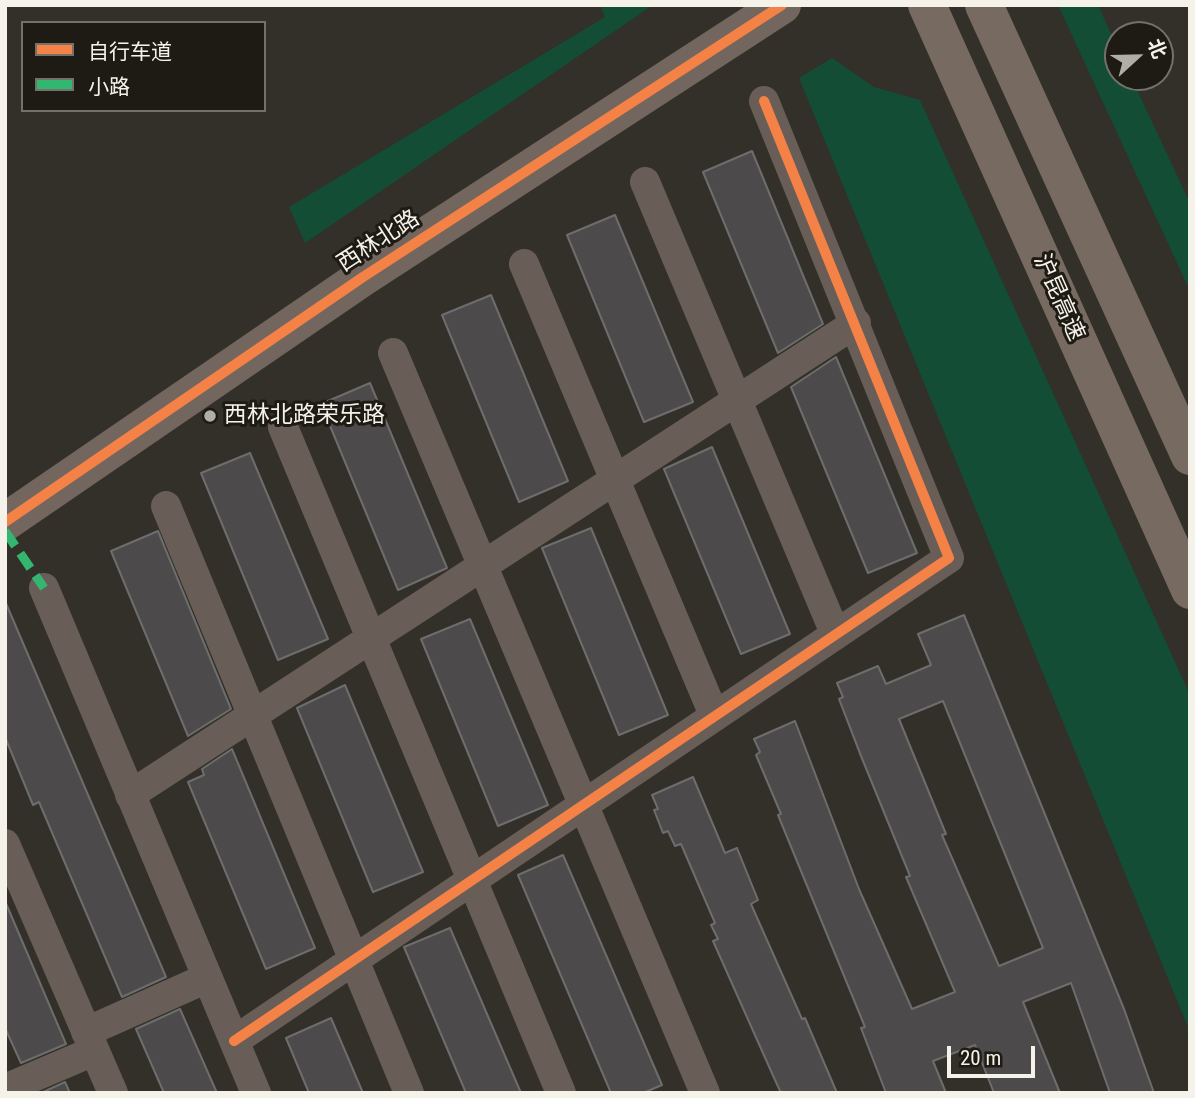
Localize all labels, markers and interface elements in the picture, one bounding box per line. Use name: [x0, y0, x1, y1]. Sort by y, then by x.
legend: [21, 21, 266, 112]
north arrow: [1104, 21, 1174, 91]
text: 北: [1143, 36, 1171, 62]
text: 自行车道: [88, 40, 172, 64]
text: 小路: [88, 75, 130, 99]
street label: 西林北路: [333, 205, 425, 279]
street label: 沪昆高速: [1027, 250, 1089, 346]
place label: 西林北路荣乐路: [224, 402, 385, 430]
marker: 西林北路荣乐路: [202, 408, 218, 424]
scale bar: [950, 1032, 1038, 1076]
text: 20 m: [960, 1046, 1001, 1070]

